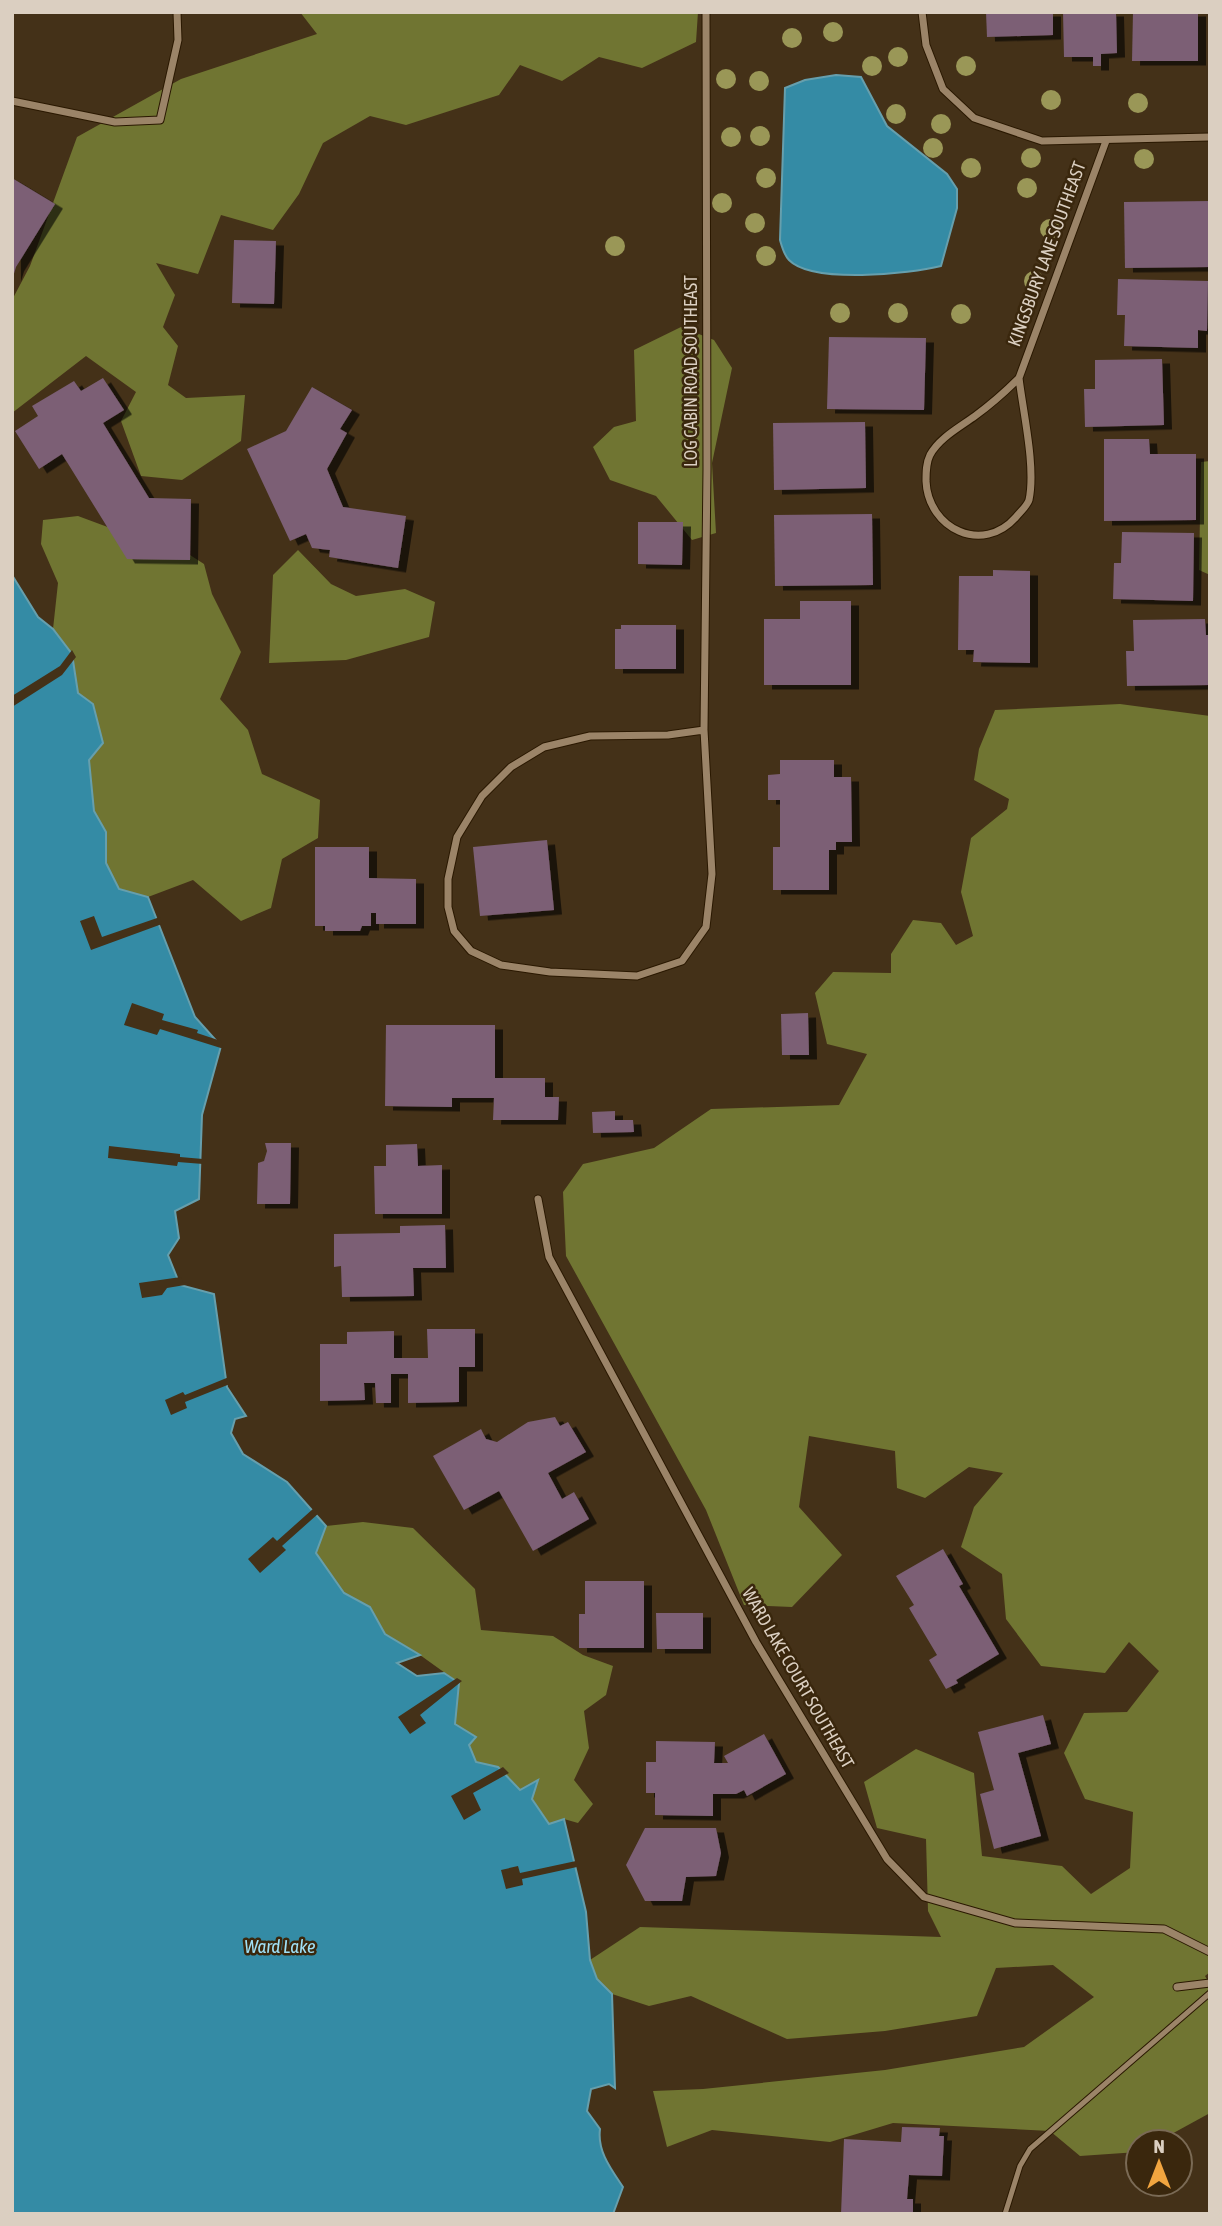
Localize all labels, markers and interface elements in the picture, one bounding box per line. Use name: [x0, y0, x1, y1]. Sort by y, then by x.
street label: KINGSBURY LANE SOUTHEAST: [1003, 158, 1090, 349]
street label: LOG CABIN ROAD SOUTHEAST: [680, 275, 701, 467]
street label: WARD LAKE COURT SOUTHEAST: [738, 1584, 859, 1772]
water label: Ward Lake: [244, 1935, 316, 1957]
north arrow: [1124, 2128, 1194, 2198]
text: N: [1153, 2135, 1165, 2157]

